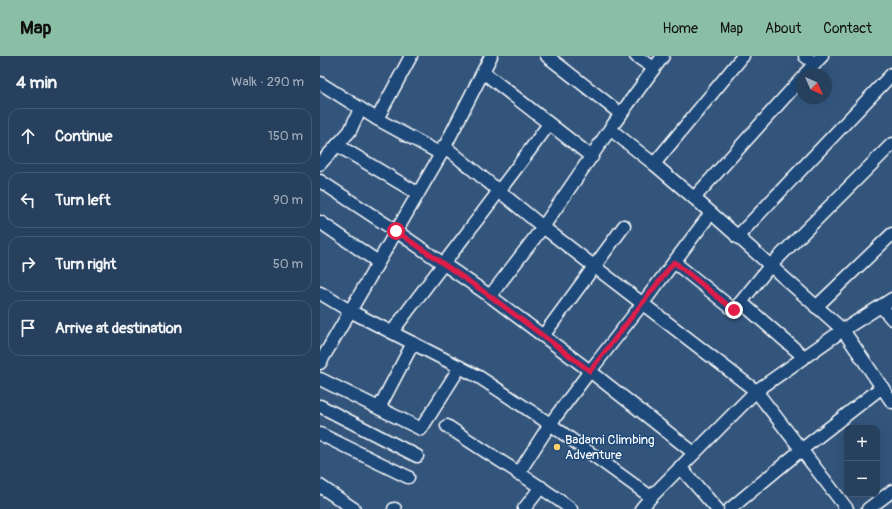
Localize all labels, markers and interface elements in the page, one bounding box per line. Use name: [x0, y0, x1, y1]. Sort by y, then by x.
text: Map: [20, 16, 51, 40]
text: Home: [663, 20, 698, 37]
text: Map: [720, 20, 743, 37]
text: About: [765, 20, 801, 37]
text: Contact: [823, 20, 872, 37]
north arrow: [796, 68, 832, 104]
text: 4 min: [16, 72, 57, 93]
text: Walk · 290 m: [231, 74, 304, 90]
icon: ahead: [17, 125, 39, 147]
text: Continue: [55, 127, 113, 146]
text: 150 m: [268, 128, 303, 144]
icon: left: [17, 189, 39, 211]
text: Turn left: [55, 191, 111, 210]
text: 90 m: [273, 192, 303, 208]
route start: [387, 222, 405, 240]
icon: right: [17, 253, 39, 275]
text: Turn right: [55, 255, 116, 274]
text: 50 m: [273, 256, 303, 272]
route end: [725, 301, 743, 319]
icon: arrive: [17, 317, 39, 339]
text: Arrive at destination: [55, 319, 182, 338]
map controls: [844, 425, 880, 497]
button: +: [844, 425, 880, 461]
place label: Badami Climbing Adventure: [565, 432, 655, 463]
marker: Badami Climbing Adventure: [552, 442, 562, 452]
button: −: [844, 461, 880, 497]

